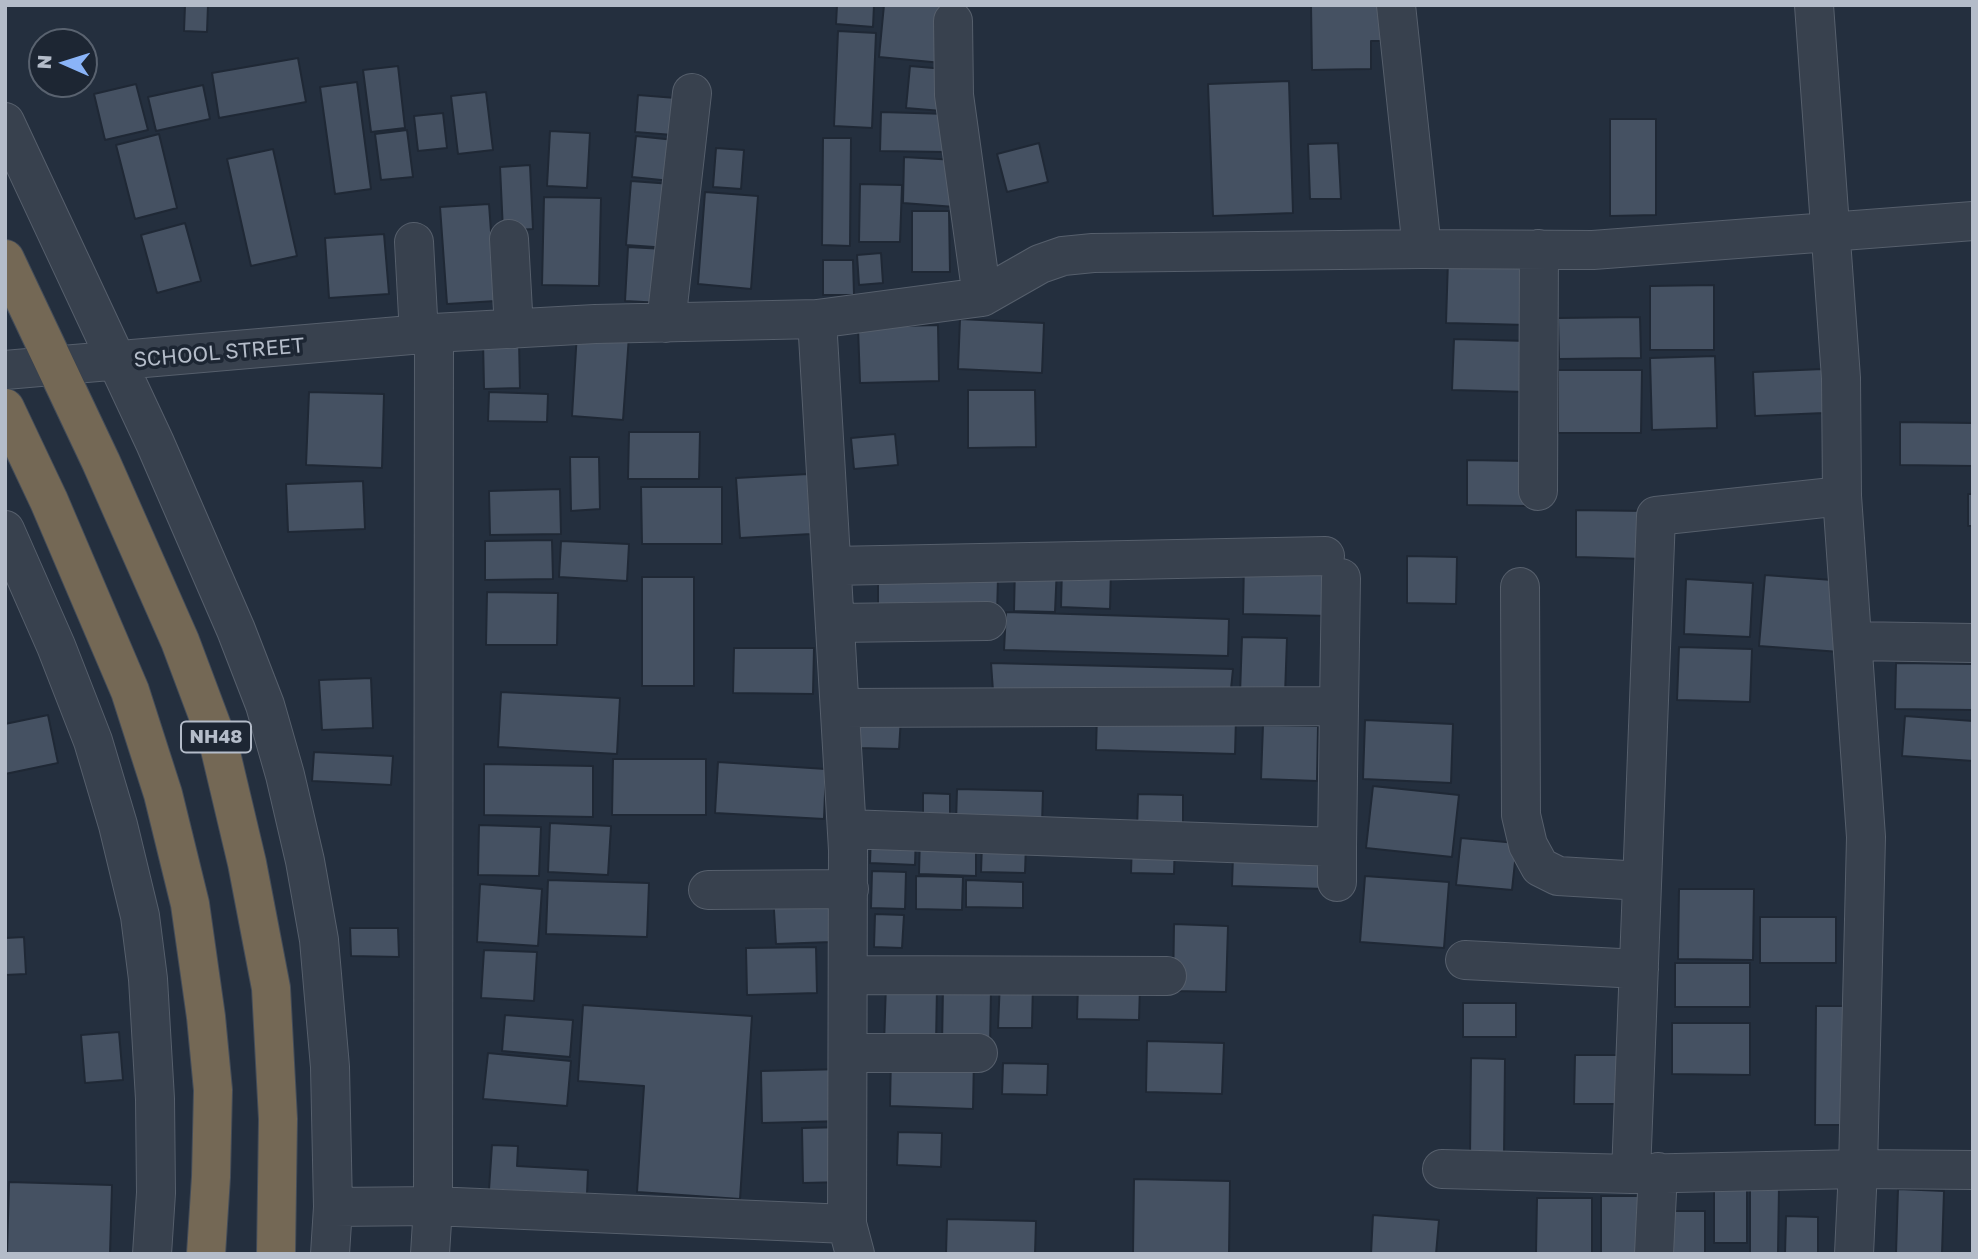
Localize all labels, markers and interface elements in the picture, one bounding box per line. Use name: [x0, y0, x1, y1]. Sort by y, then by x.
north arrow: [28, 28, 98, 98]
text: N: [32, 54, 55, 70]
street label: SCHOOL STREET: [133, 333, 305, 373]
road number: NH48: [181, 722, 251, 752]

